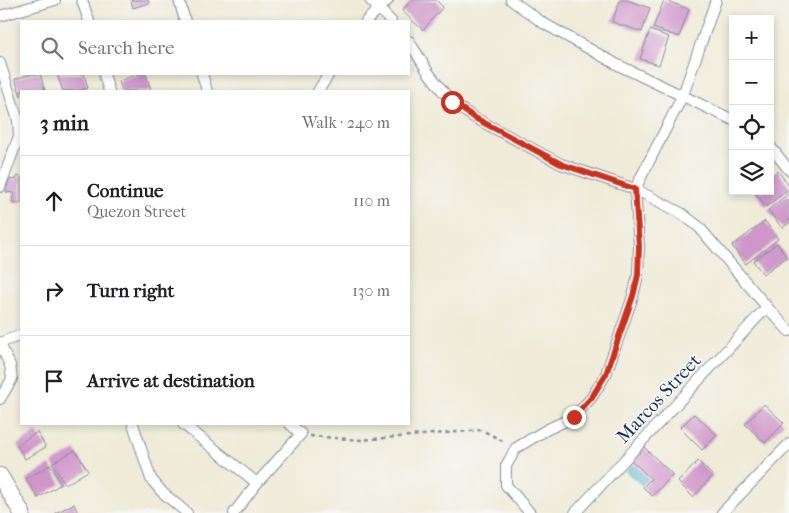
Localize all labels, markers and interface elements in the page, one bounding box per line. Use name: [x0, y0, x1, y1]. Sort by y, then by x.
map controls: [729, 15, 774, 195]
button: +: [729, 15, 774, 60]
search box: [20, 20, 410, 75]
icon: search: [38, 34, 66, 62]
text: Search here: [78, 37, 174, 59]
button: −: [729, 60, 774, 105]
route start: [441, 91, 464, 114]
button: locate: [729, 105, 774, 150]
text: 3 min: [40, 111, 89, 135]
text: Walk · 240 m: [302, 113, 390, 132]
button: layers: [729, 150, 774, 195]
text: Continue: [87, 180, 163, 202]
icon: ahead: [40, 187, 68, 215]
text: 110 m: [353, 191, 390, 210]
text: Quezon Street: [87, 202, 186, 221]
icon: right: [40, 277, 68, 305]
text: Turn right: [87, 280, 174, 302]
text: 130 m: [352, 281, 390, 300]
street label: Marcos Street: [612, 350, 706, 448]
icon: arrive: [40, 367, 68, 395]
text: Arrive at destination: [87, 370, 255, 392]
route end: [563, 406, 586, 429]

